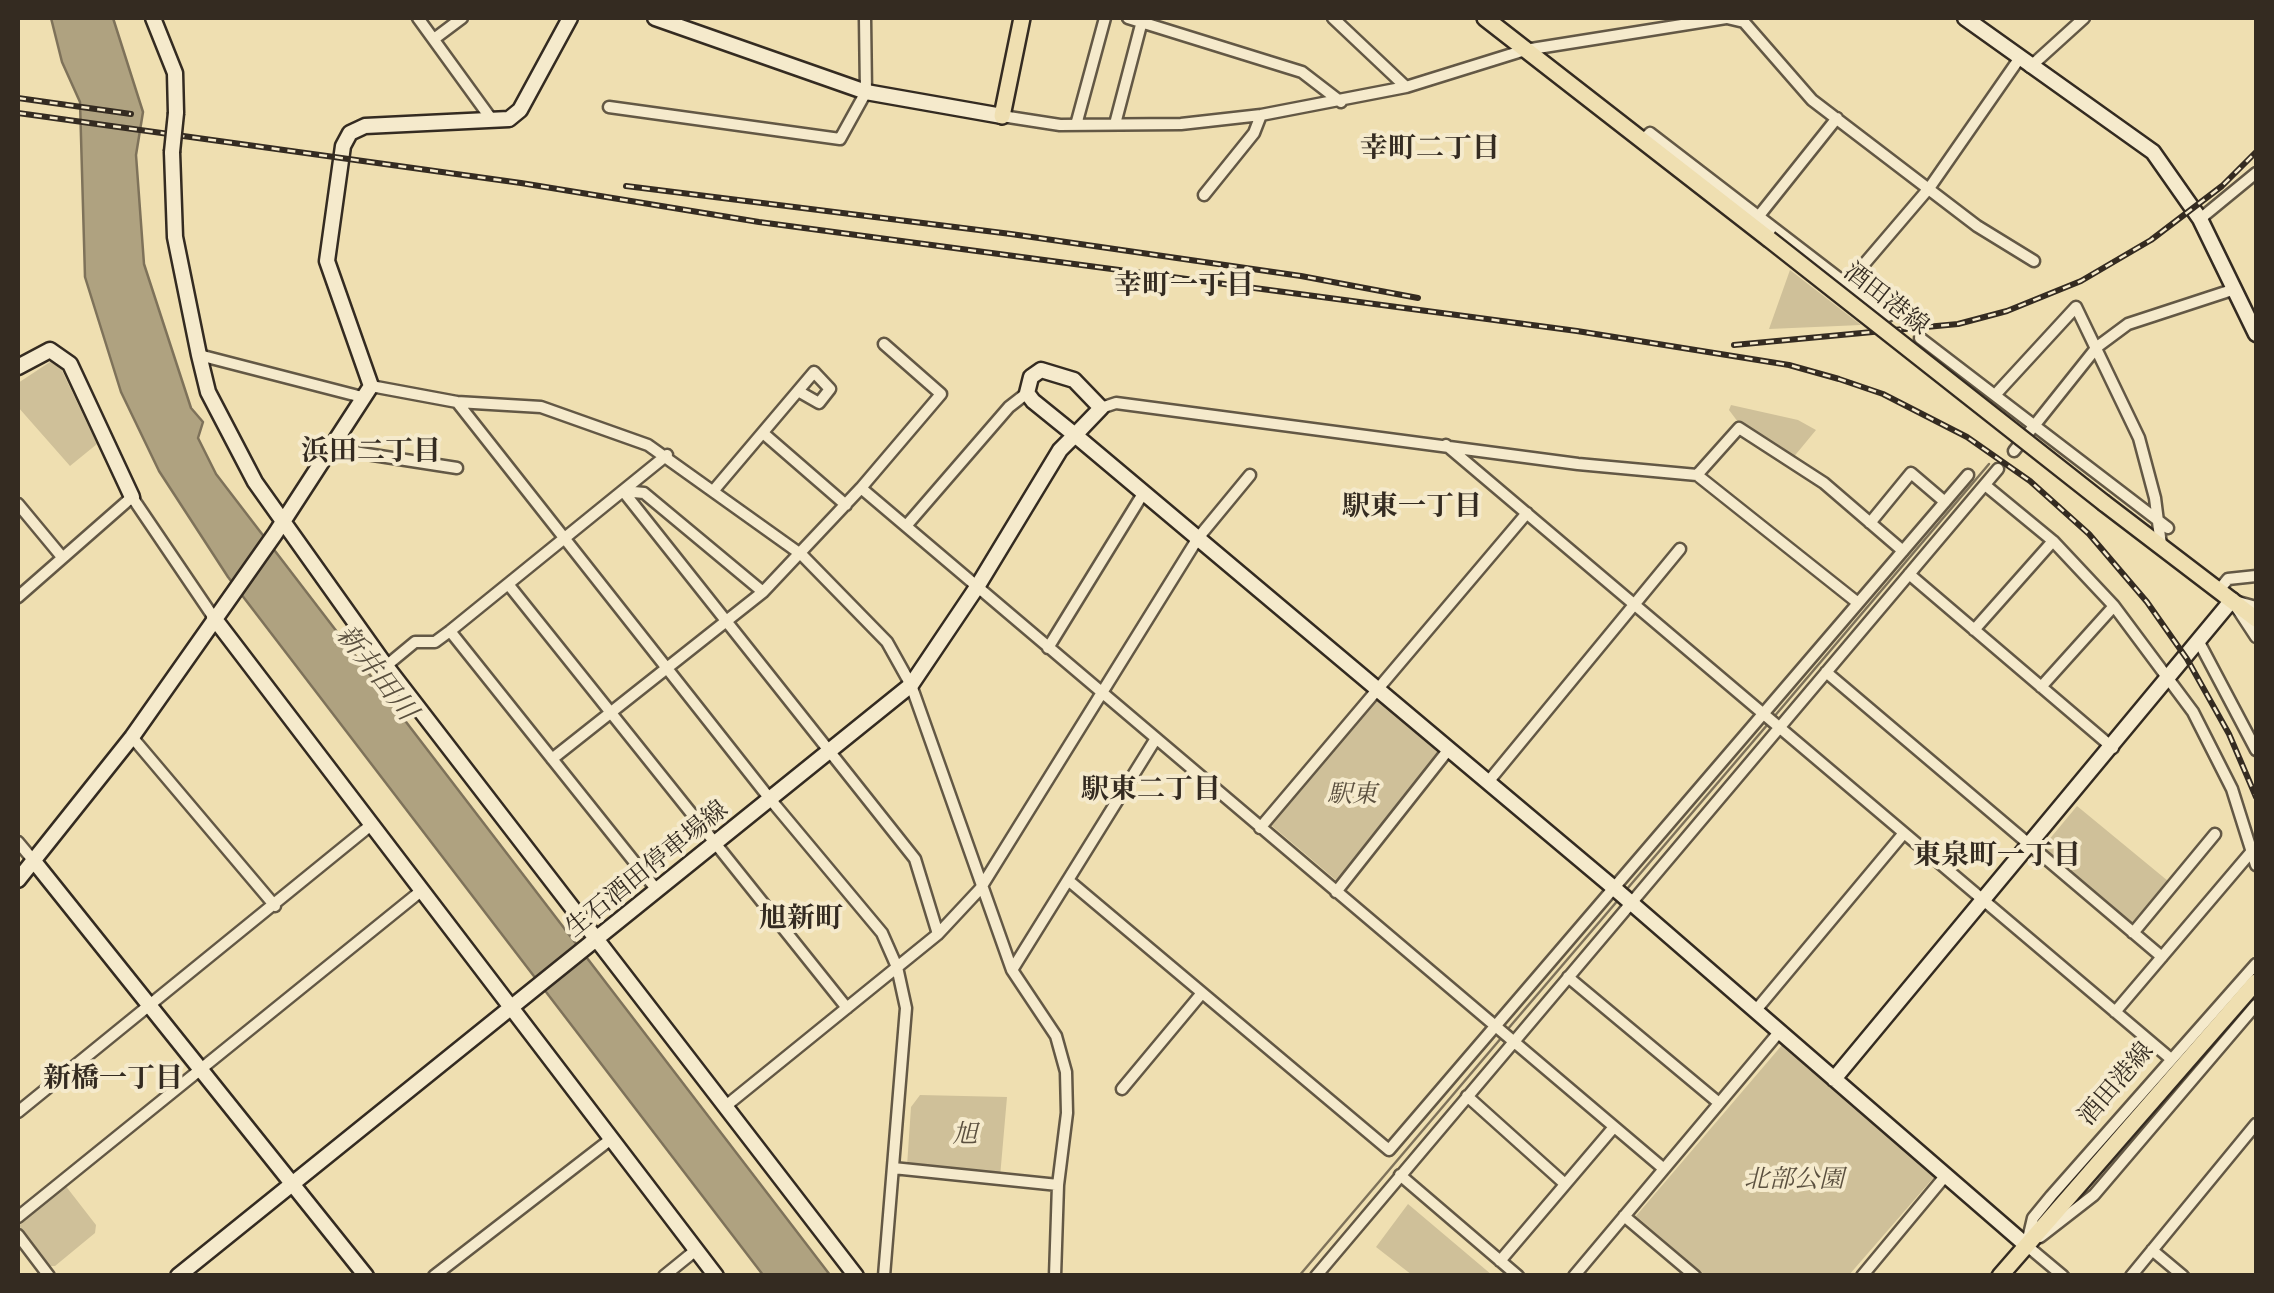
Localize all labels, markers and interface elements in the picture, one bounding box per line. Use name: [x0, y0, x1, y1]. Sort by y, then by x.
district label: 幸町二丁目: [1360, 132, 1500, 166]
street label: 酒田港線: [1837, 256, 1935, 342]
district label: 幸町一丁目: [1114, 269, 1254, 303]
district label: 浜田二丁目: [301, 435, 441, 469]
district label: 駅東一丁目: [1342, 490, 1482, 524]
water label: 新井田川: [328, 619, 424, 727]
district label: 駅東二丁目: [1081, 773, 1221, 807]
park label: 駅東: [1327, 780, 1377, 810]
street label: 生石酒田停車場線: [560, 794, 734, 944]
district label: 東泉町一丁目: [1913, 839, 2081, 873]
district label: 旭新町: [759, 902, 843, 936]
street label: 酒田港線: [2072, 1036, 2160, 1132]
district label: 新橋一丁目: [43, 1062, 183, 1096]
park label: 旭: [953, 1120, 977, 1150]
park label: 北部公園: [1744, 1165, 1844, 1195]

